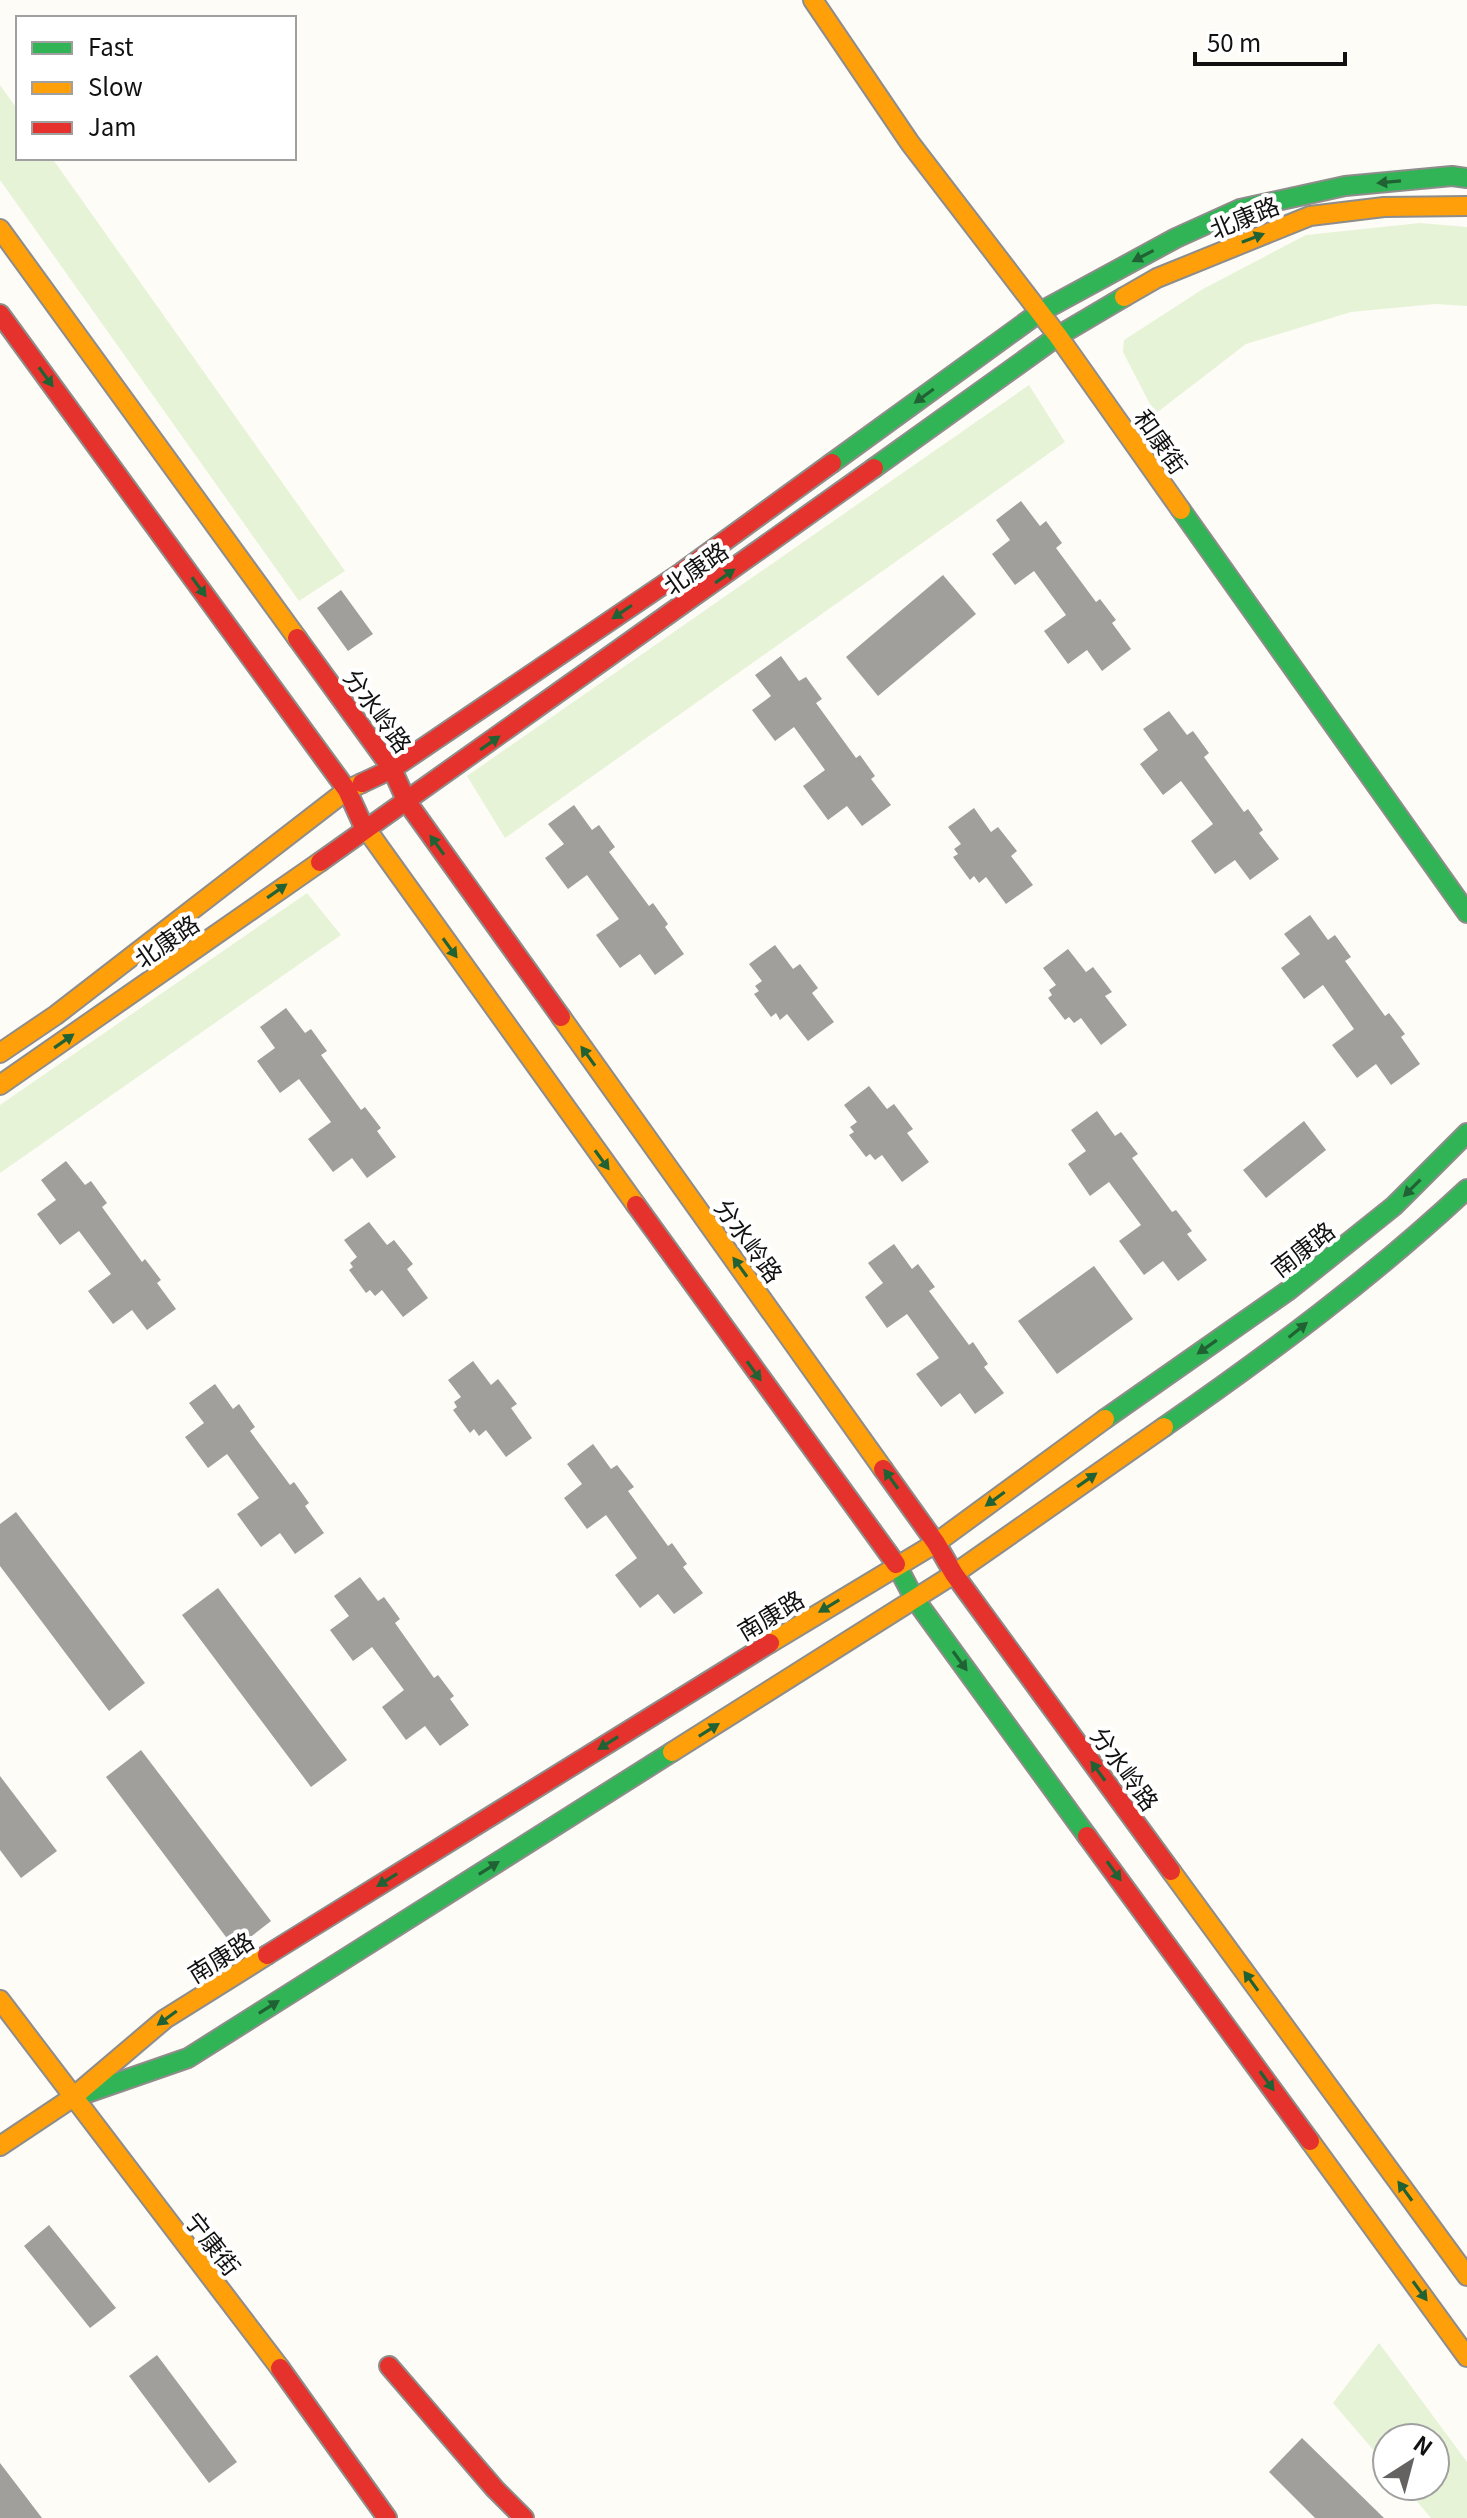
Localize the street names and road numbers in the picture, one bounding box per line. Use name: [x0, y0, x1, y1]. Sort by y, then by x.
street label: 北康路: [1204, 186, 1284, 246]
street label: 和康街: [1127, 401, 1197, 481]
street label: 北康路: [655, 532, 735, 602]
street label: 分水岭路: [337, 661, 421, 759]
street label: 北康路: [126, 905, 206, 975]
street label: 分水岭路: [708, 1191, 792, 1289]
street label: 南康路: [1263, 1212, 1341, 1284]
street label: 南康路: [730, 1580, 810, 1648]
street label: 分水岭路: [1084, 1719, 1168, 1817]
street label: 南康路: [180, 1922, 260, 1990]
street label: 宁康街: [178, 2204, 250, 2282]

